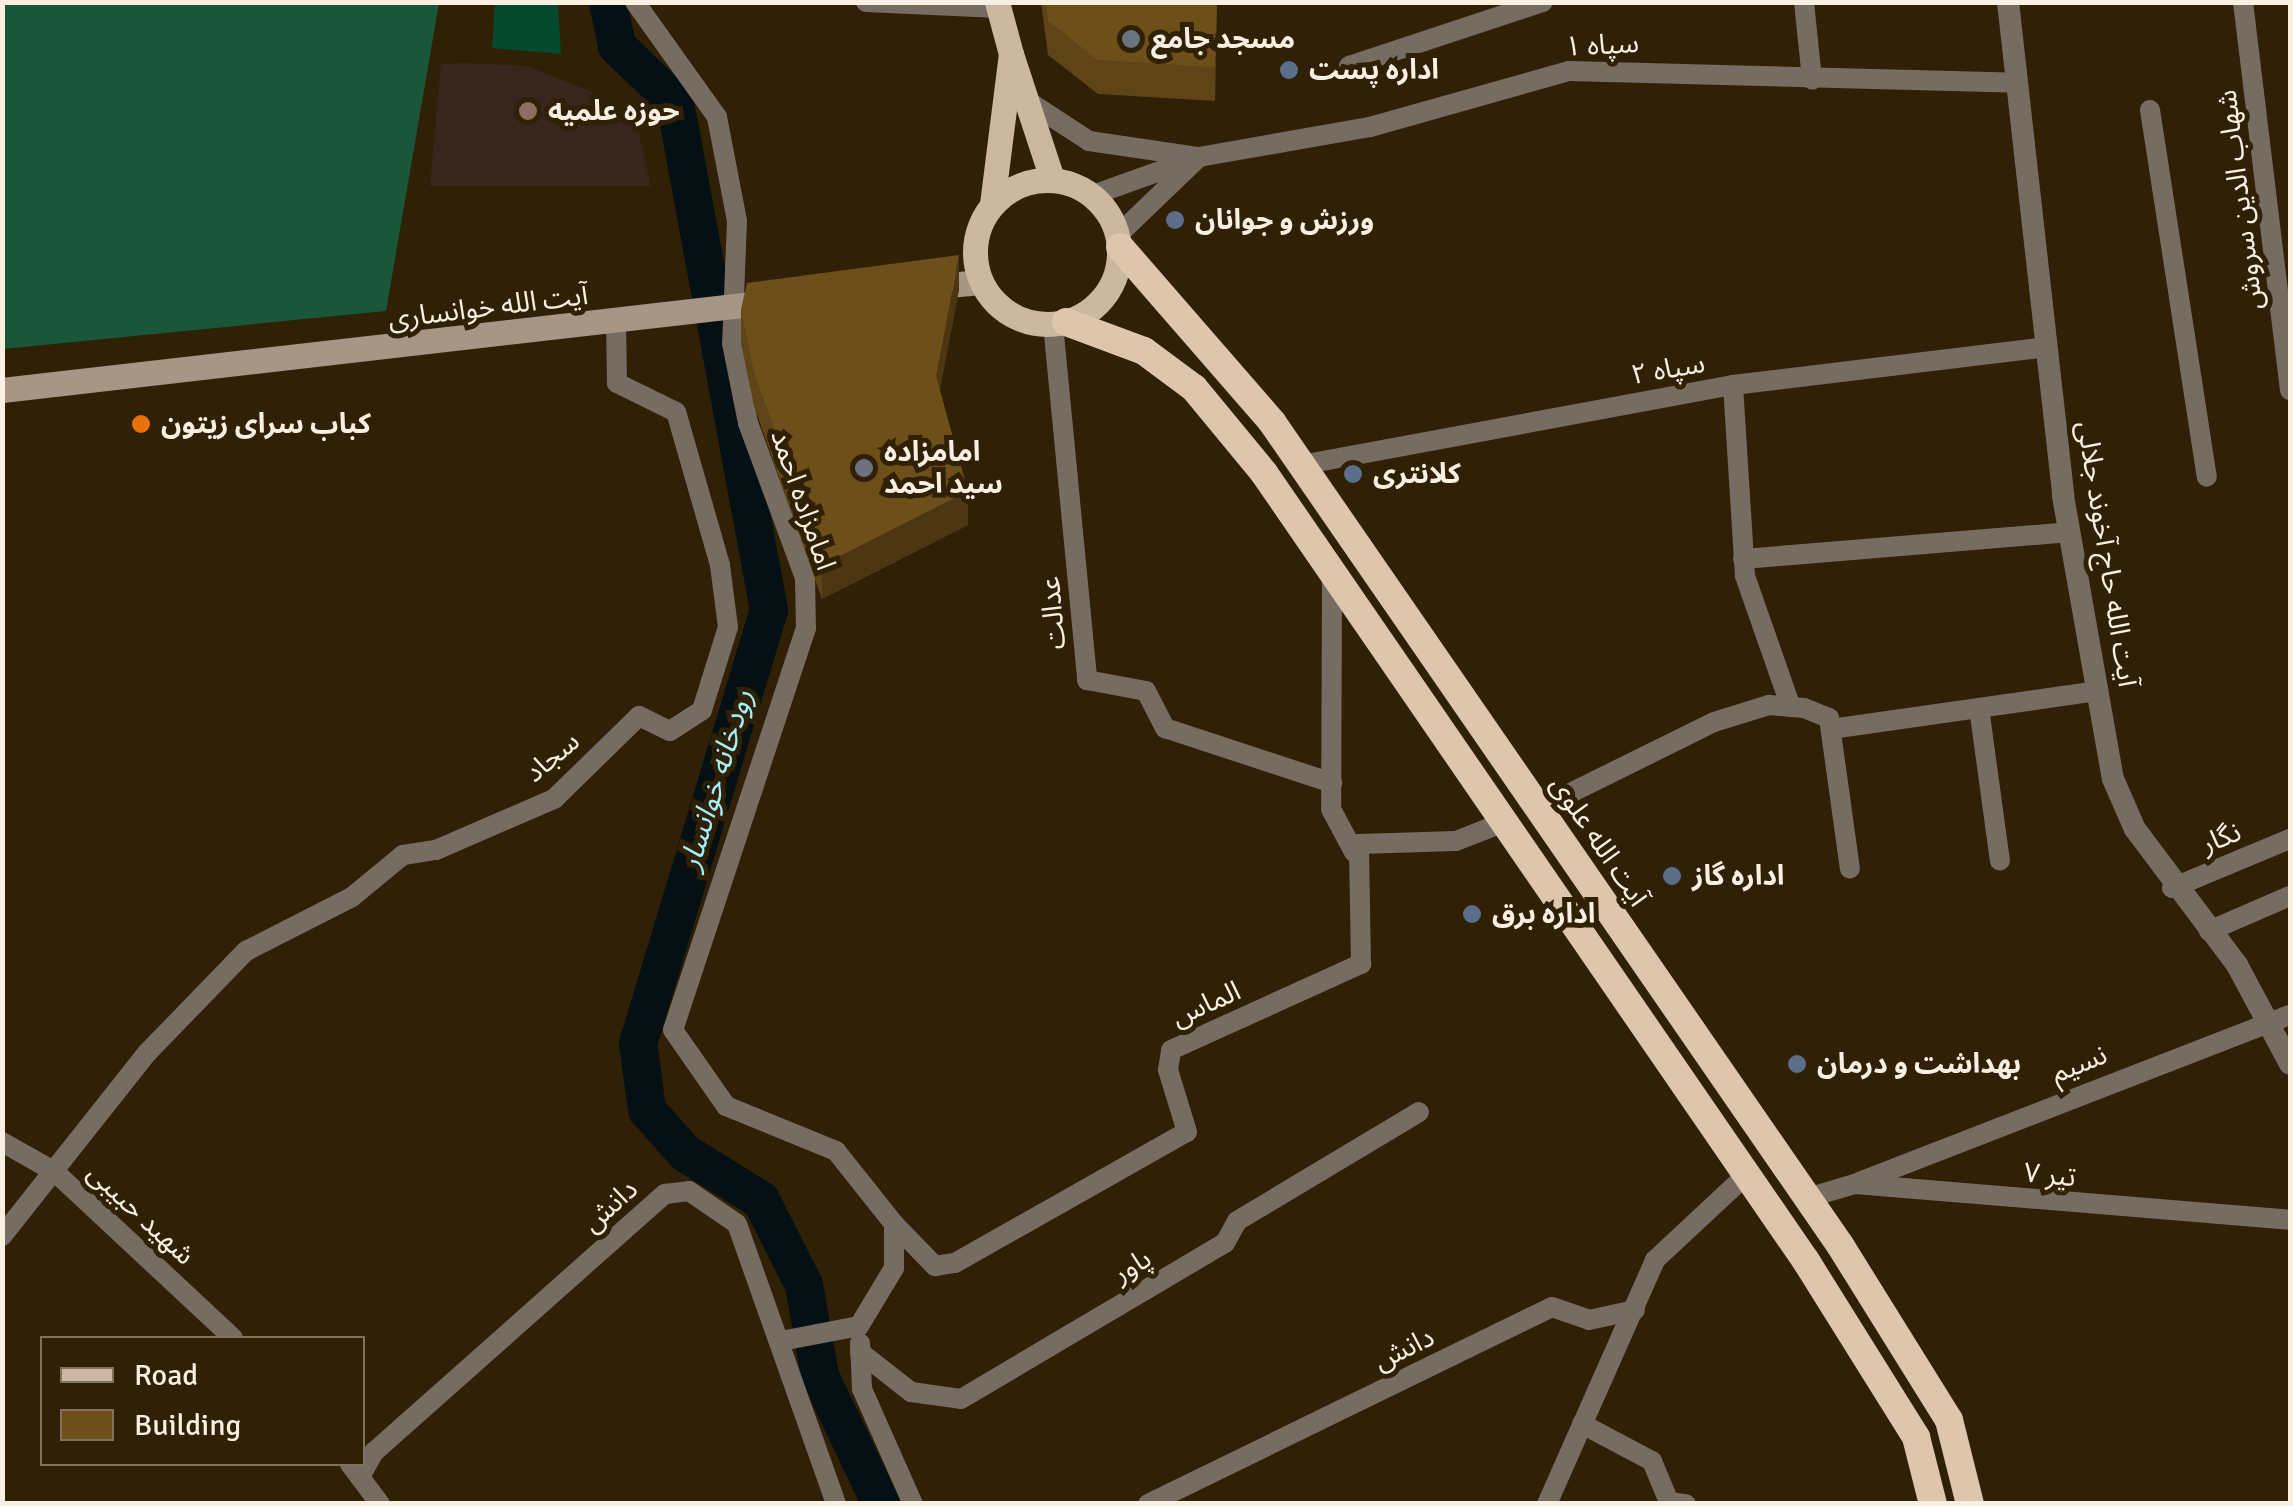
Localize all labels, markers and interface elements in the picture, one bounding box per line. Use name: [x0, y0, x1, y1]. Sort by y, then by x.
place label: مسجد جامع: [1151, 22, 1295, 56]
street label: سپاه ۱: [1564, 26, 1640, 64]
marker: مسجد جامع: [1120, 28, 1142, 50]
place label: اداره پست: [1309, 53, 1439, 87]
marker: اداره پست: [1278, 59, 1300, 81]
street label: شهاب الدین سروش: [2210, 88, 2270, 312]
place label: حوزه علمیه: [548, 94, 680, 128]
marker: حوزه علمیه: [517, 100, 539, 122]
place label: ورزش و جوانان: [1195, 203, 1374, 237]
marker: ورزش و جوانان: [1164, 209, 1186, 231]
street label: آیت الله خوانساری: [386, 278, 590, 336]
street label: سپاه ۲: [1629, 346, 1707, 392]
place label: کباب سرای زیتون: [161, 407, 371, 441]
marker: کباب سرای زیتون: [130, 413, 152, 435]
street label: آیت الله حاج آخوند جلالی: [2069, 419, 2145, 689]
street label: امامزاده احمد: [763, 425, 843, 575]
place label: امامزاده سید احمد: [884, 435, 1003, 501]
marker: امامزاده سید احمد: [853, 457, 875, 479]
place label: کلانتری: [1373, 457, 1461, 491]
marker: کلانتری: [1342, 463, 1364, 485]
street label: عدالت: [1033, 575, 1073, 651]
water label: رودخانه خوانسار: [672, 685, 762, 875]
street label: سجاد: [518, 724, 586, 790]
street label: آیت الله علوی: [1543, 769, 1655, 913]
street label: نگار: [2196, 815, 2246, 861]
place label: اداره گاز: [1692, 859, 1785, 893]
marker: اداره گاز: [1661, 865, 1683, 887]
place label: اداره برق: [1492, 897, 1595, 931]
marker: اداره برق: [1461, 903, 1483, 925]
street label: الماس: [1166, 974, 1246, 1034]
street label: نسیم: [2046, 1038, 2112, 1090]
place label: بهداشت و درمان: [1817, 1047, 2021, 1081]
marker: بهداشت و درمان: [1786, 1053, 1808, 1075]
street label: شهید حبیبی: [80, 1156, 202, 1272]
street label: ۷ تیر: [2023, 1156, 2077, 1194]
street label: دانش: [575, 1172, 645, 1240]
street label: پاور: [1106, 1241, 1158, 1291]
street label: دانش: [1368, 1320, 1440, 1378]
legend: [40, 1336, 365, 1466]
text: Road: [134, 1357, 198, 1394]
text: Building: [134, 1407, 241, 1444]

